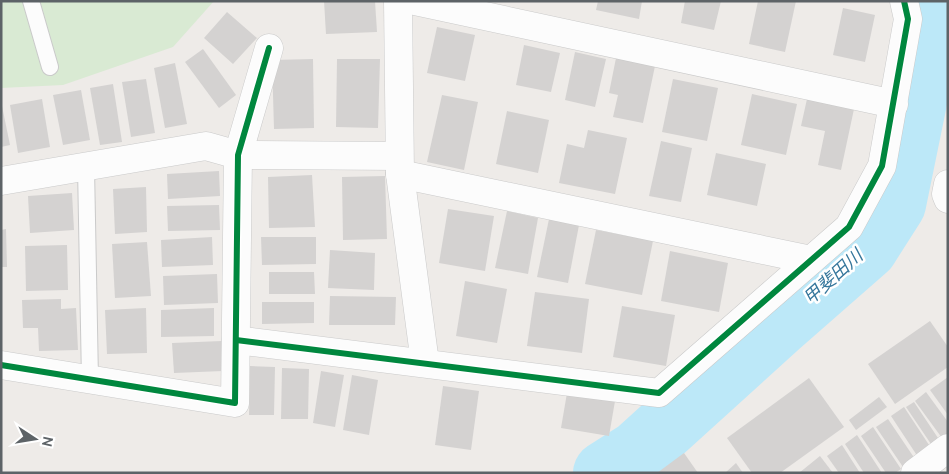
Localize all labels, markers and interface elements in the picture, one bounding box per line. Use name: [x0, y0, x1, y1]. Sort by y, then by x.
water label: 甲斐田川: [799, 243, 869, 309]
north arrow: [10, 414, 60, 464]
text: N: [38, 435, 58, 448]

